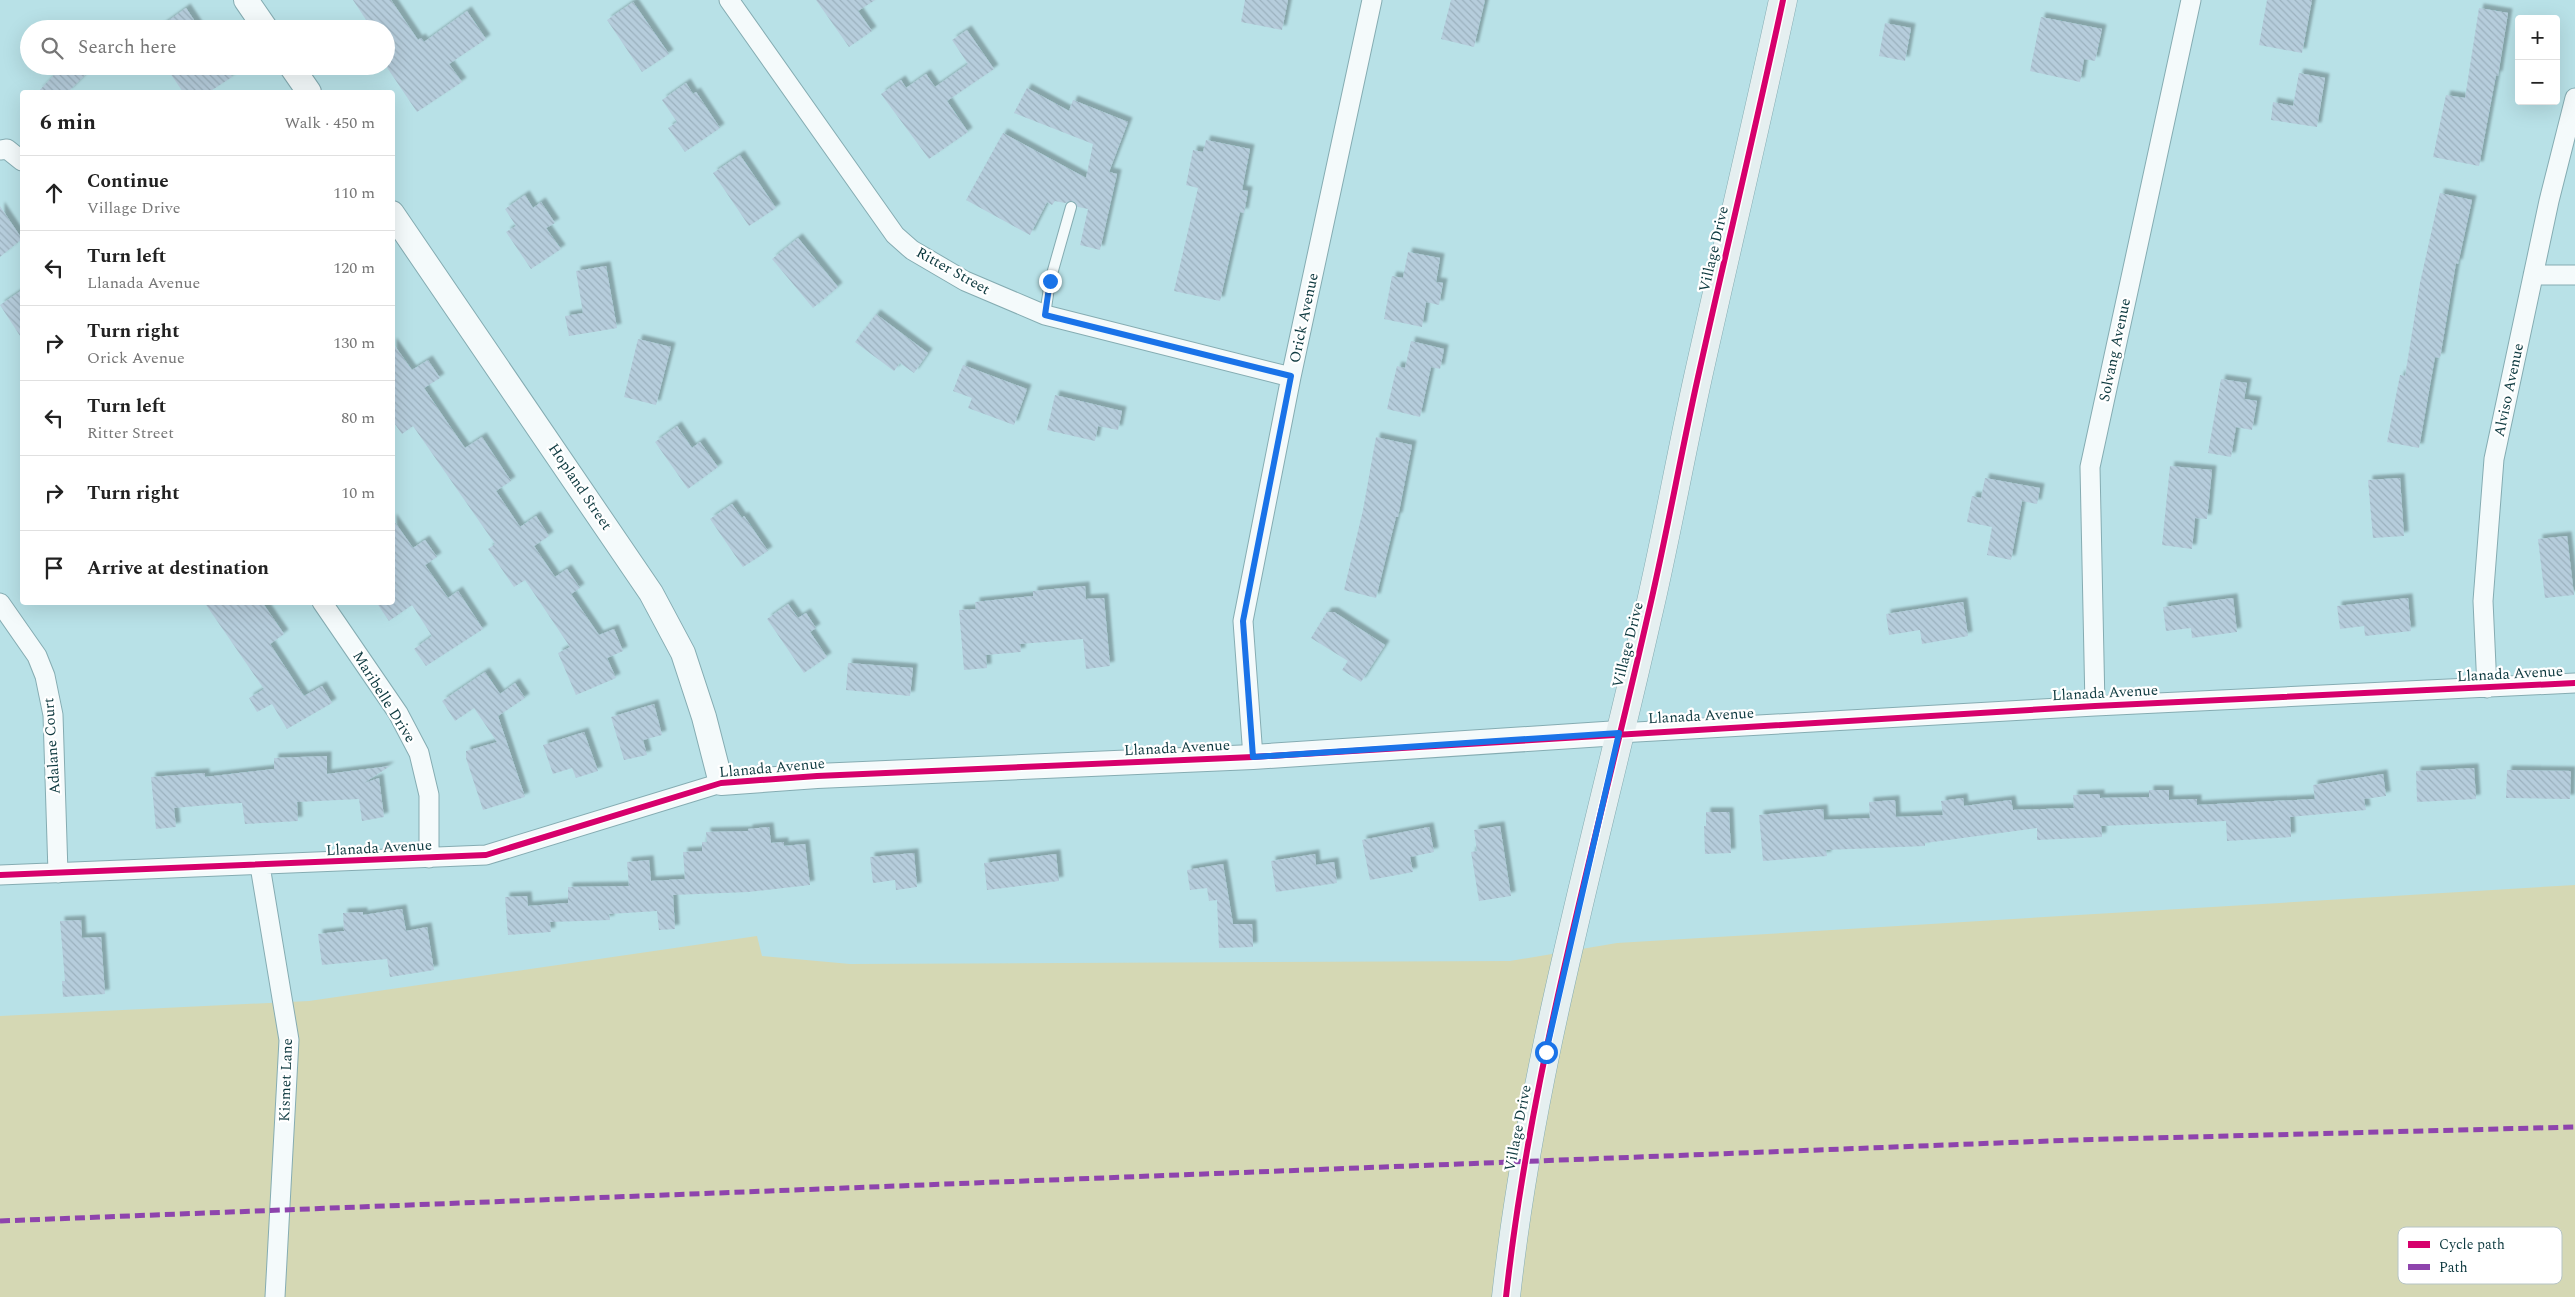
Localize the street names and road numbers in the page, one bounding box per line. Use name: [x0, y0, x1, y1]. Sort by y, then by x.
street label: Village Drive: [1693, 204, 1735, 294]
street label: Ritter Street: [912, 241, 994, 301]
street label: Orick Avenue: [1283, 271, 1325, 365]
street label: Solvang Avenue: [2093, 296, 2137, 404]
street label: Alviso Avenue: [2488, 341, 2530, 439]
street label: Hopland Street: [542, 439, 618, 535]
street label: Village Drive: [1606, 600, 1650, 690]
street label: Maribelle Drive: [347, 647, 421, 747]
street label: Llanada Avenue: [2456, 660, 2564, 688]
street label: Llanada Avenue: [2051, 679, 2159, 707]
street label: Adalane Court: [37, 697, 67, 795]
street label: Llanada Avenue: [1647, 702, 1755, 730]
street label: Llanada Avenue: [1123, 734, 1231, 762]
street label: Llanada Avenue: [718, 752, 826, 784]
street label: Llanada Avenue: [325, 834, 433, 862]
street label: Kismet Lane: [273, 1038, 299, 1122]
street label: Village Drive: [1498, 1083, 1538, 1173]

